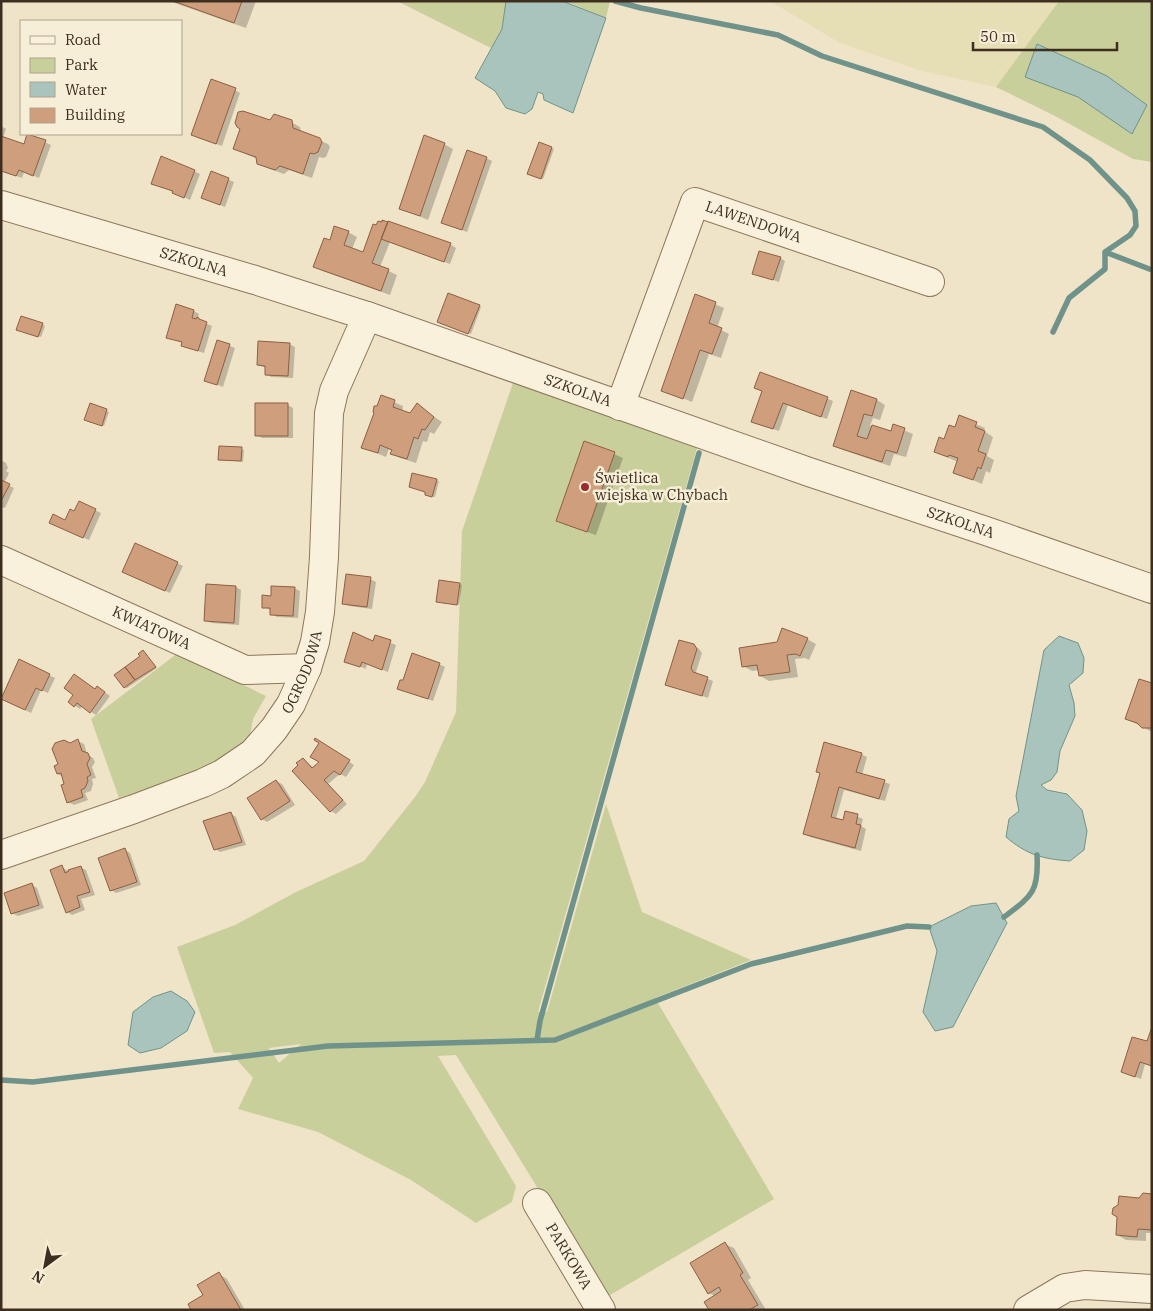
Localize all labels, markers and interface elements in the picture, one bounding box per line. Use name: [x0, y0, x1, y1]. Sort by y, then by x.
legend: [20, 20, 182, 135]
scale bar: [973, 20, 1117, 52]
text: 50 m: [980, 27, 1016, 46]
text: Road: [65, 30, 101, 49]
text: Park: [65, 55, 98, 74]
text: Water: [65, 80, 107, 99]
text: Building: [65, 105, 125, 124]
street label: LAWENDOWA: [703, 196, 805, 247]
street label: SZKOLNA: [158, 242, 231, 281]
street label: SZKOLNA: [542, 369, 615, 411]
place label: Świetlica wiejska w Chybach: [595, 468, 728, 504]
marker: Świetlica wiejska w Chybach: [579, 481, 591, 493]
street label: SZKOLNA: [924, 502, 998, 542]
street label: KWIATOWA: [109, 601, 195, 654]
street label: OGRODOWA: [277, 628, 326, 717]
street label: PARKOWA: [542, 1219, 597, 1293]
north arrow: [20, 1241, 70, 1291]
text: N: [29, 1266, 48, 1288]

